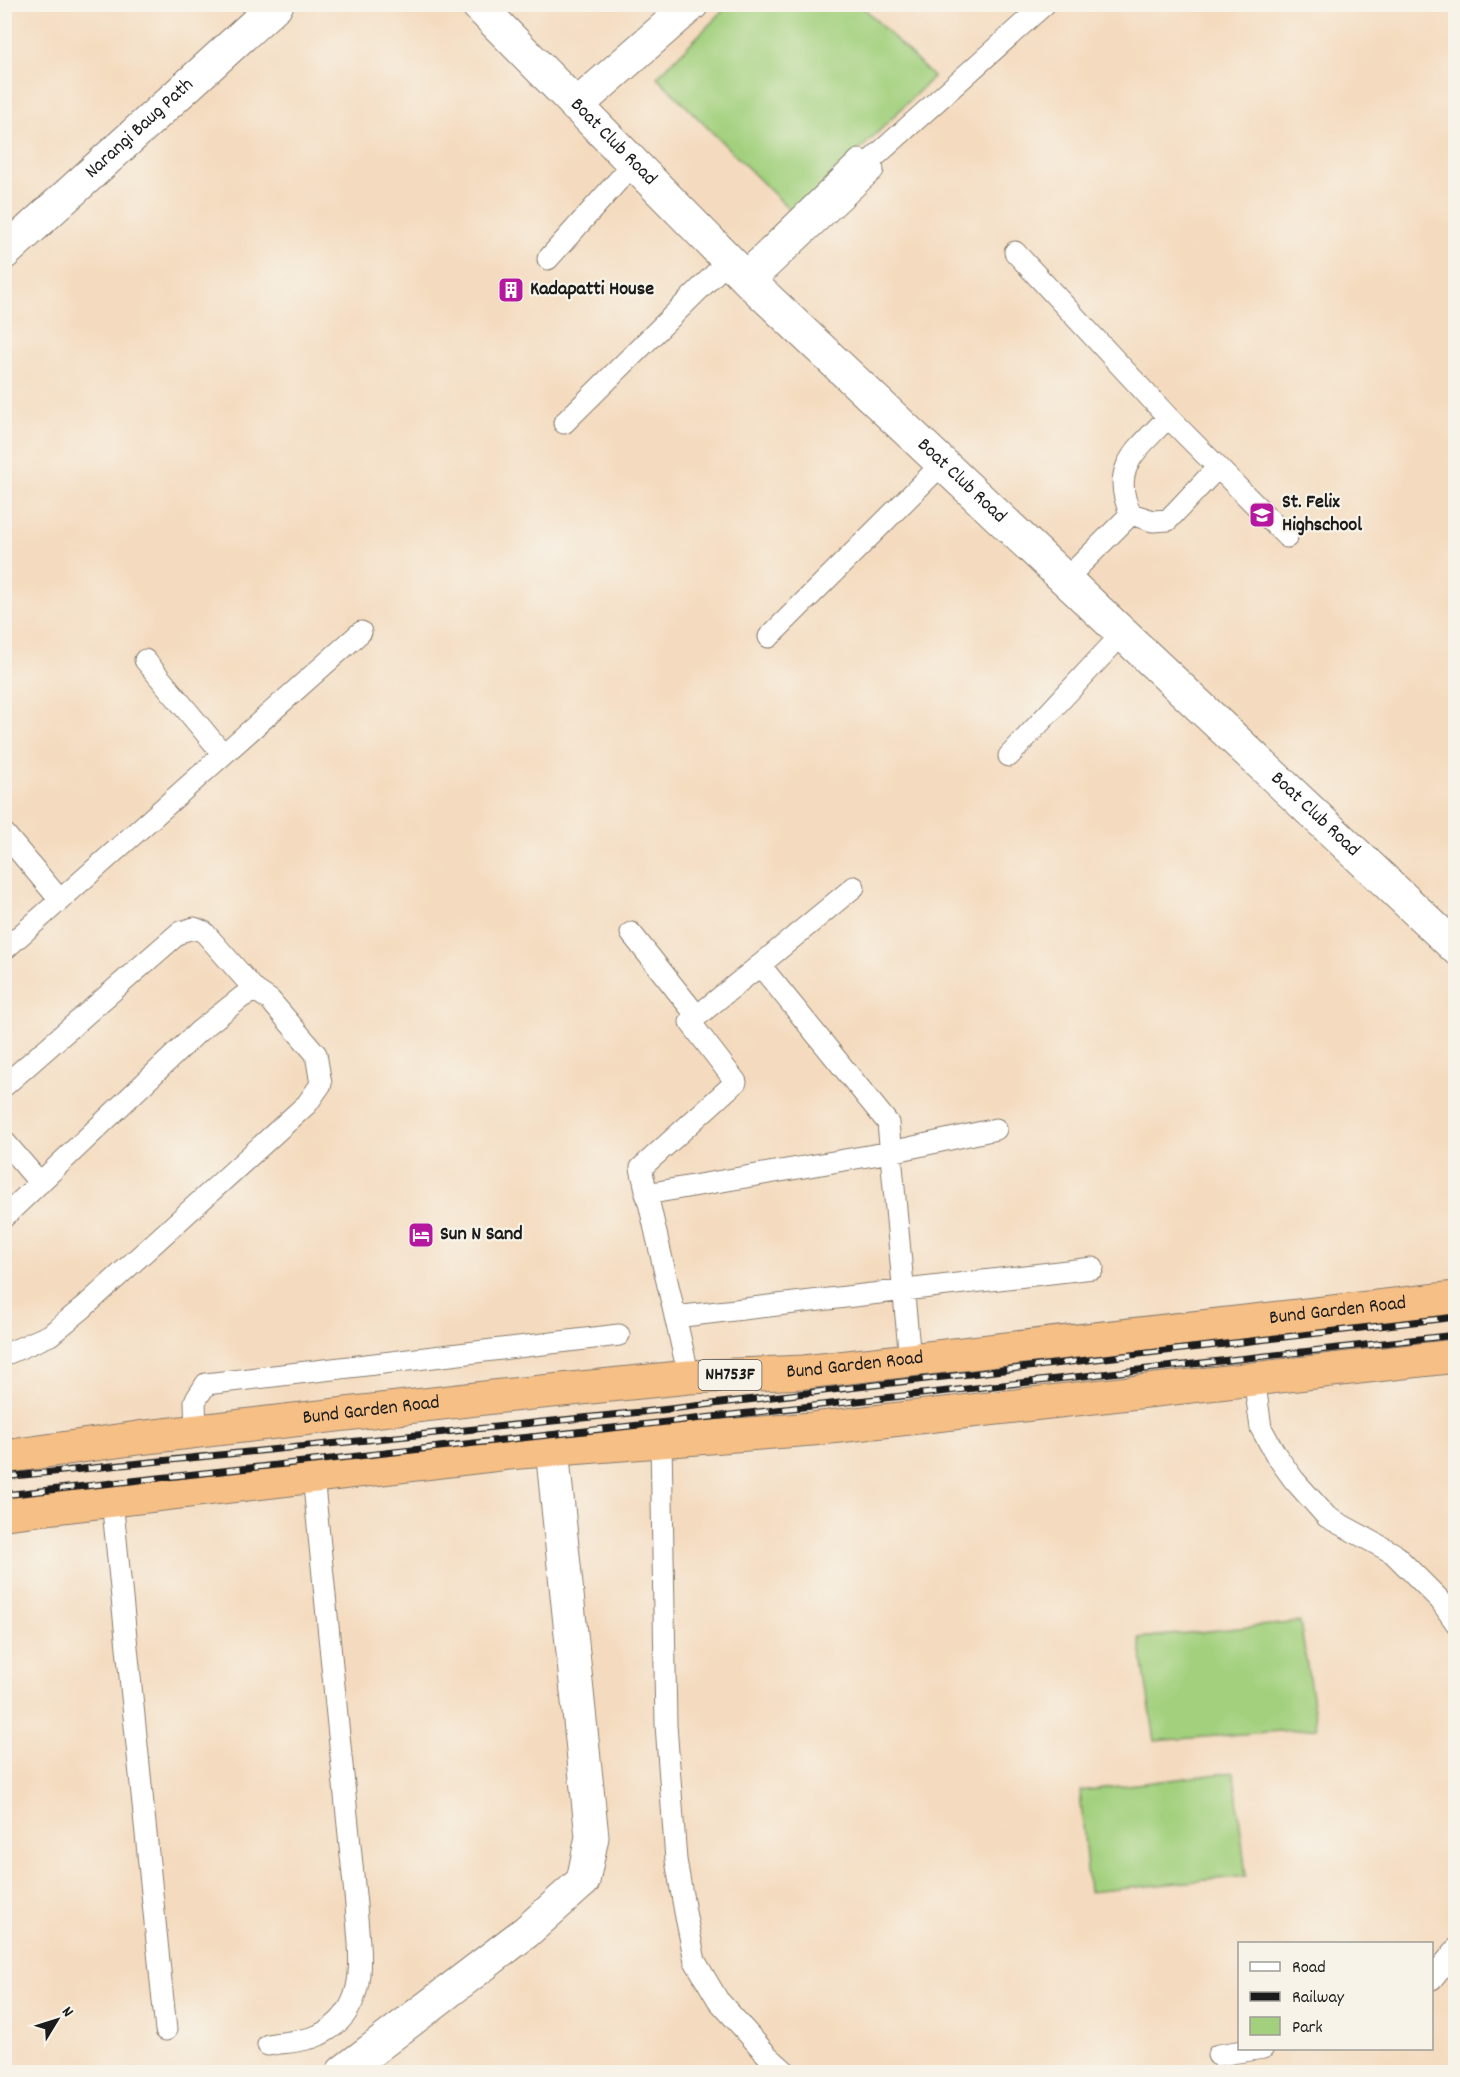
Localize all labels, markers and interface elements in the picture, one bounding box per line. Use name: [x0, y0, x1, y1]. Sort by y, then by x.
street label: Narangi Baug Path: [79, 72, 200, 186]
street label: Boat Club Road: [563, 92, 663, 193]
building icon: Kadapatti House: [496, 275, 526, 305]
place label: Kadapatti House: [530, 276, 654, 304]
street label: Boat Club Road: [910, 432, 1012, 531]
place label: St. Felix Highschool: [1282, 489, 1362, 540]
school or university icon: St. Felix Highschool: [1247, 500, 1277, 530]
street label: Boat Club Road: [1264, 766, 1366, 864]
hotel icon: Sun N Sand: [406, 1220, 436, 1250]
place label: Sun N Sand: [440, 1221, 523, 1249]
street label: Bund Garden Road: [1268, 1290, 1408, 1333]
street label: Bund Garden Road: [786, 1345, 925, 1387]
road number: NH753F: [698, 1360, 762, 1390]
street label: Bund Garden Road: [301, 1389, 441, 1433]
legend: [1238, 1942, 1433, 2050]
text: Road: [1292, 1956, 1326, 1981]
text: Railway: [1292, 1986, 1345, 2011]
north arrow: [27, 1990, 87, 2050]
text: N: [55, 2002, 78, 2023]
text: Park: [1292, 2016, 1323, 2041]

